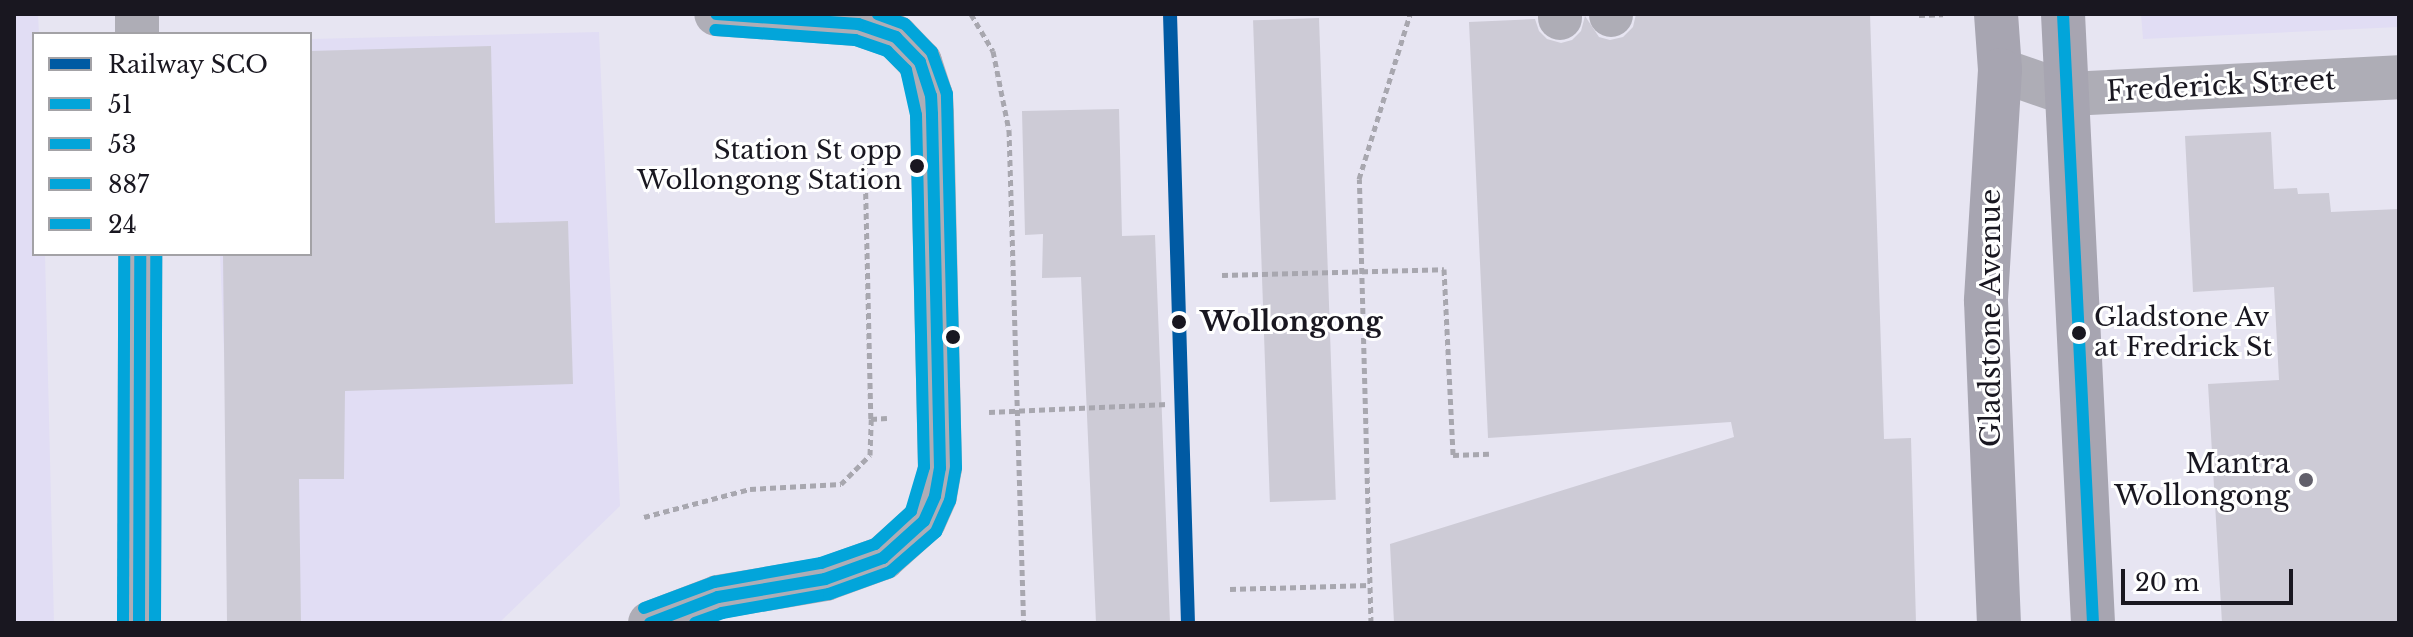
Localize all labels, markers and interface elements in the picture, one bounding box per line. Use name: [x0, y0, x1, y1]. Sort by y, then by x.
legend: [32, 32, 312, 256]
text: Railway SCO: [108, 50, 268, 79]
street label: Frederick Street: [2105, 63, 2337, 109]
text: 51: [108, 90, 132, 119]
text: 53: [108, 130, 136, 159]
place label: Station St opp Wollongong Station: [637, 135, 902, 196]
marker: Station St opp Wollongong Station: [909, 158, 925, 174]
text: 887: [108, 170, 149, 199]
street label: Gladstone Avenue: [1974, 188, 2008, 448]
text: 24: [108, 210, 137, 239]
place label: Gladstone Av at Fredrick St: [2094, 302, 2273, 364]
place label: Wollongong: [1200, 305, 1382, 339]
marker: Wollongong: [1165, 308, 1193, 336]
marker: Gladstone Av at Fredrick St: [2071, 325, 2087, 341]
unlabelled marker: [945, 329, 961, 345]
place label: Mantra Wollongong: [2114, 447, 2290, 513]
marker: Mantra Wollongong: [2297, 471, 2315, 489]
scale bar: [2125, 553, 2297, 603]
text: 20 m: [2135, 568, 2200, 597]

